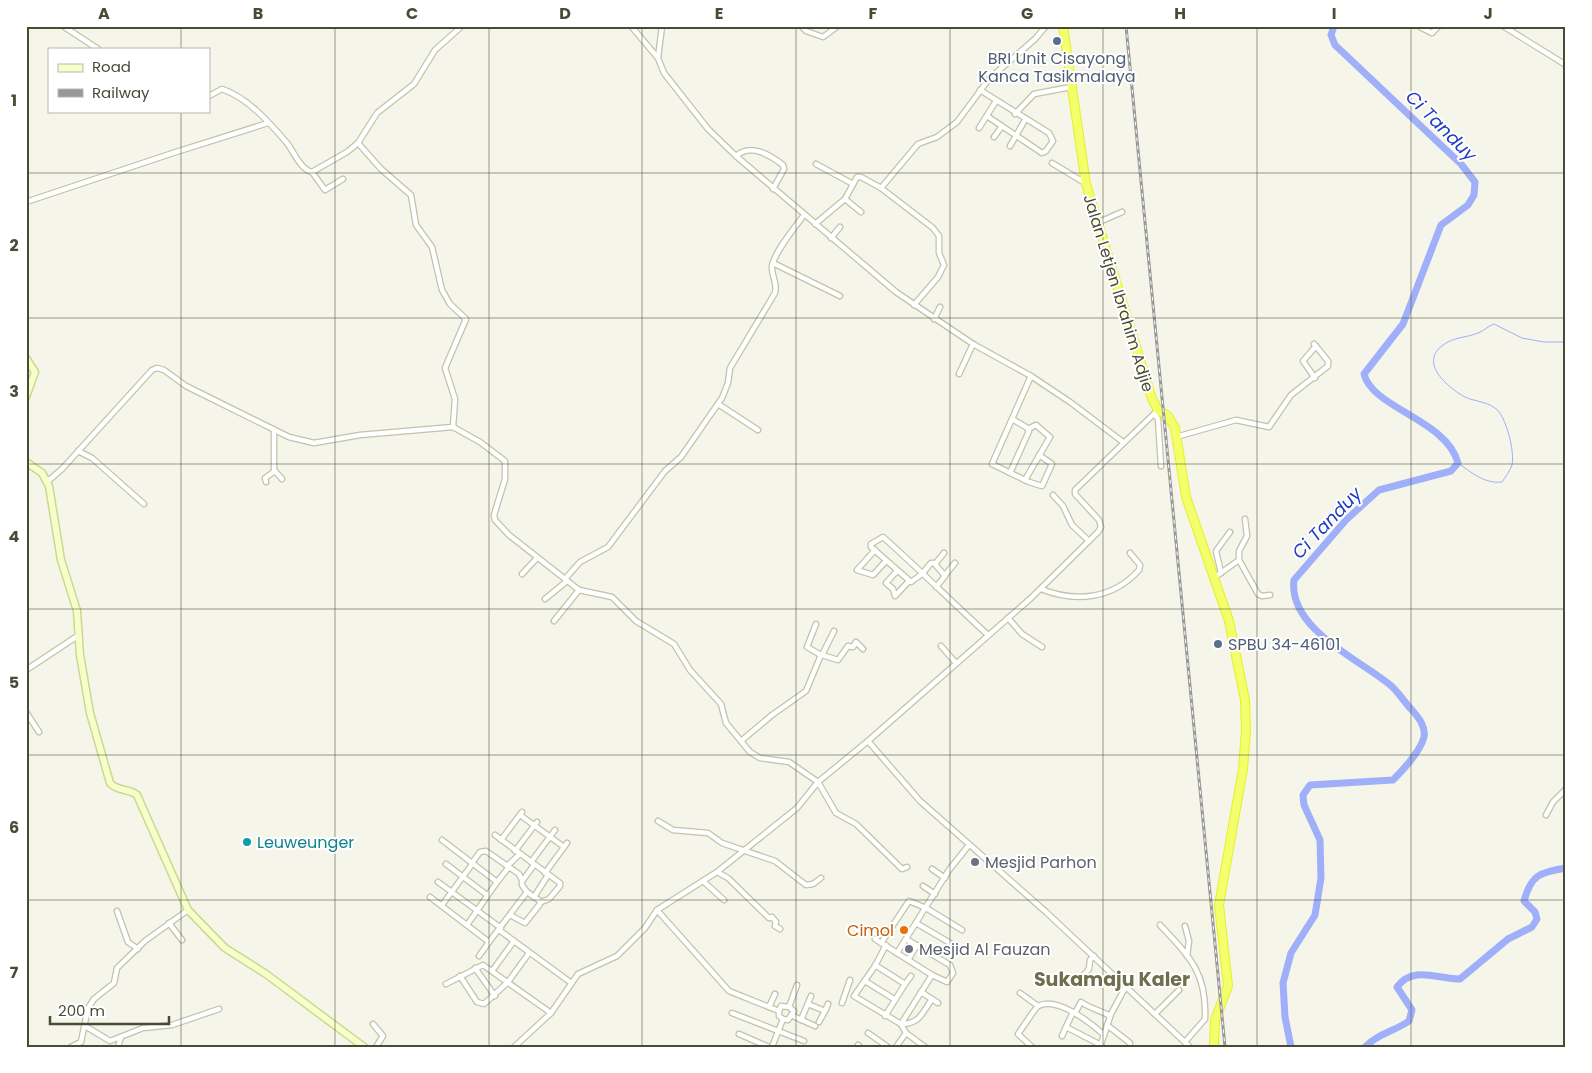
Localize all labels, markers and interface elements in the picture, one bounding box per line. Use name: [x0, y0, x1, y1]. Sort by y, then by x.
text: A: [98, 2, 110, 25]
text: B: [253, 2, 263, 25]
text: C: [406, 2, 418, 25]
text: D: [559, 2, 571, 25]
text: E: [715, 2, 723, 25]
text: F: [869, 2, 878, 25]
text: G: [1021, 2, 1033, 25]
text: H: [1174, 2, 1186, 25]
text: I: [1332, 2, 1336, 25]
text: J: [1483, 2, 1493, 25]
marker: BRI Unit Cisayong Kanca Tasikmalaya: [1051, 35, 1063, 47]
place label: BRI Unit Cisayong Kanca Tasikmalaya: [978, 47, 1136, 88]
legend: [48, 48, 210, 112]
text: Road: [92, 56, 131, 77]
text: Railway: [92, 82, 150, 103]
water label: Ci Tanduy: [1400, 85, 1483, 167]
text: 1: [11, 89, 17, 112]
street label: Jalan Letjen Ibrahim Adjie: [1077, 192, 1160, 395]
text: 2: [9, 234, 19, 257]
text: 3: [9, 380, 19, 403]
water label: Ci Tanduy: [1286, 481, 1368, 564]
text: 4: [9, 525, 20, 548]
place label: SPBU 34-46101: [1228, 633, 1340, 656]
marker: SPBU 34-46101: [1212, 638, 1224, 650]
text: 5: [9, 671, 19, 694]
text: 6: [9, 816, 19, 839]
place label: Leuweunger: [257, 831, 354, 854]
marker: Leuweunger: [241, 836, 253, 848]
place label: Mesjid Parhon: [985, 851, 1097, 874]
marker: Mesjid Parhon: [969, 856, 981, 868]
place label: Cimol: [847, 919, 894, 942]
marker: Cimol: [898, 924, 910, 936]
place label: Mesjid Al Fauzan: [919, 938, 1051, 961]
marker: Mesjid Al Fauzan: [903, 943, 915, 955]
text: 7: [10, 961, 19, 984]
district label: Sukamaju Kaler: [1034, 966, 1190, 993]
scale bar: [50, 993, 169, 1025]
text: 200 m: [58, 1000, 105, 1021]

